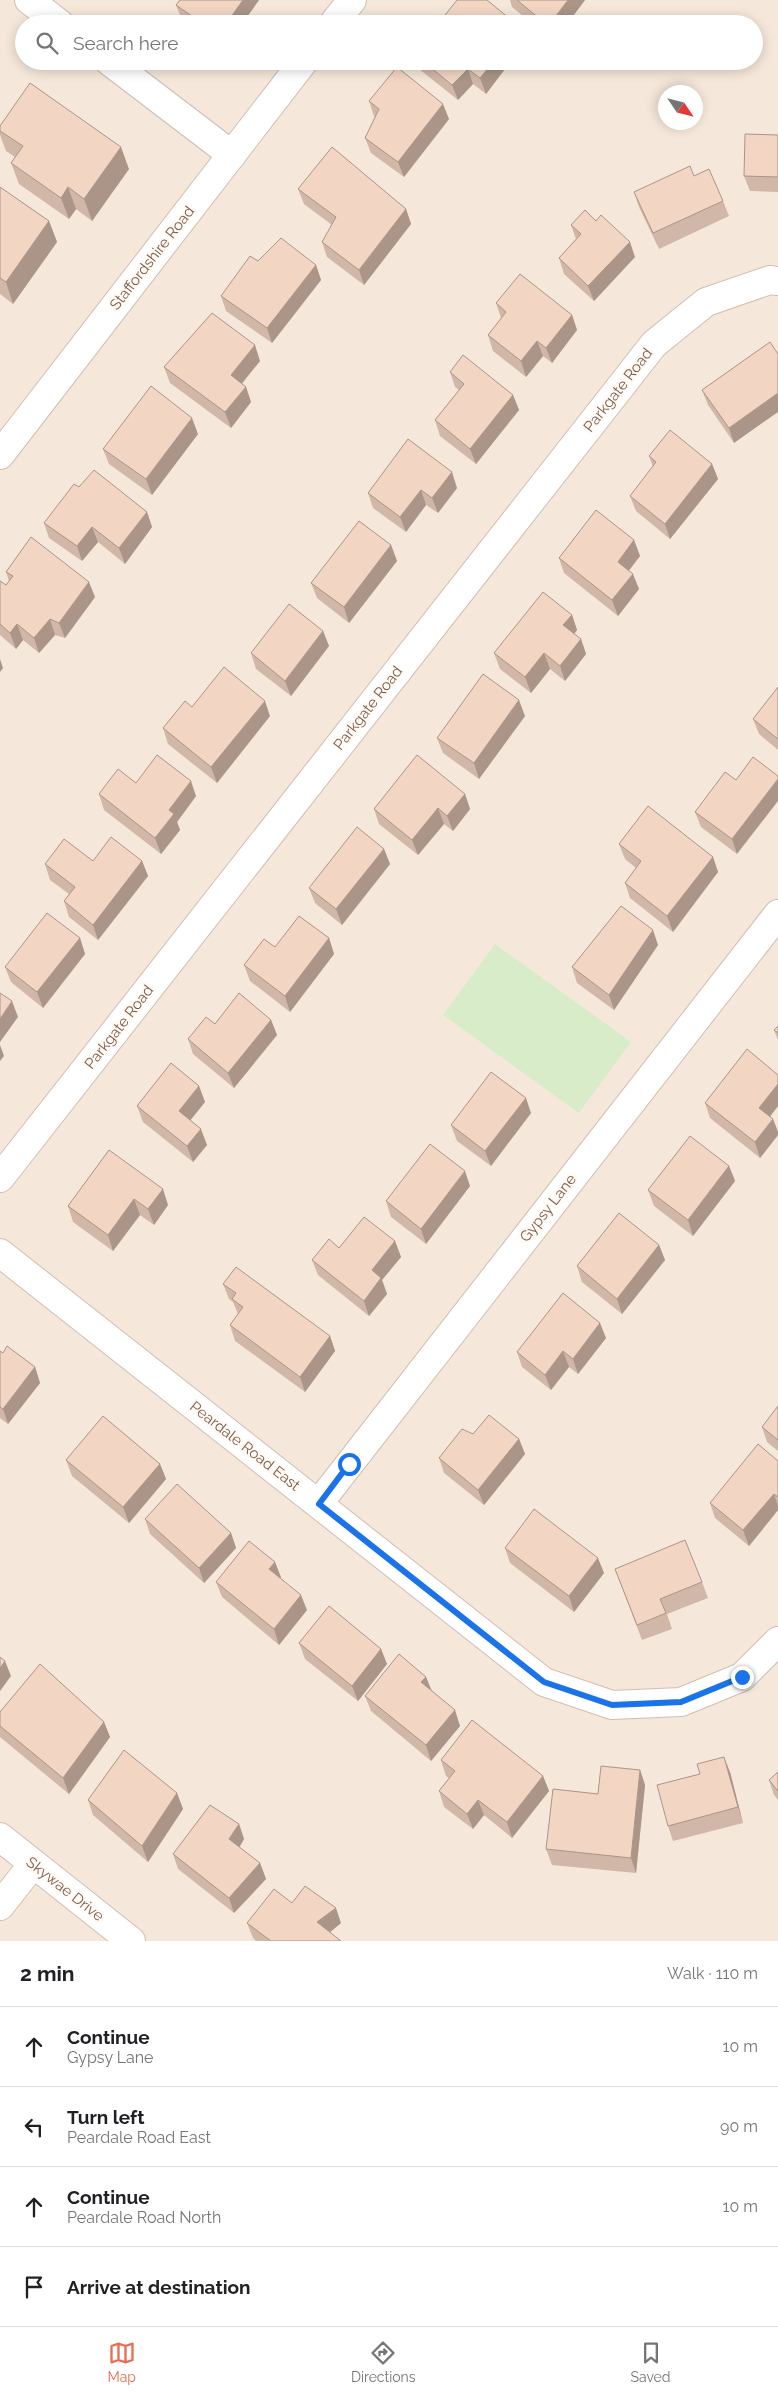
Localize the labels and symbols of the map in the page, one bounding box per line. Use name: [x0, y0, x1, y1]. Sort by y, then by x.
north arrow: [658, 85, 703, 130]
street label: Staffordshire Road: [106, 202, 198, 314]
street label: Parkgate Road: [580, 345, 656, 435]
street label: Parkgate Road: [330, 663, 406, 753]
street label: Parkgate Road: [81, 982, 157, 1072]
street label: Gypsy Lane: [516, 1170, 580, 1245]
street label: Peardale Road East: [186, 1397, 304, 1495]
route start: [338, 1453, 361, 1476]
route end: [731, 1666, 754, 1689]
street label: Skywae Drive: [23, 1853, 108, 1925]

